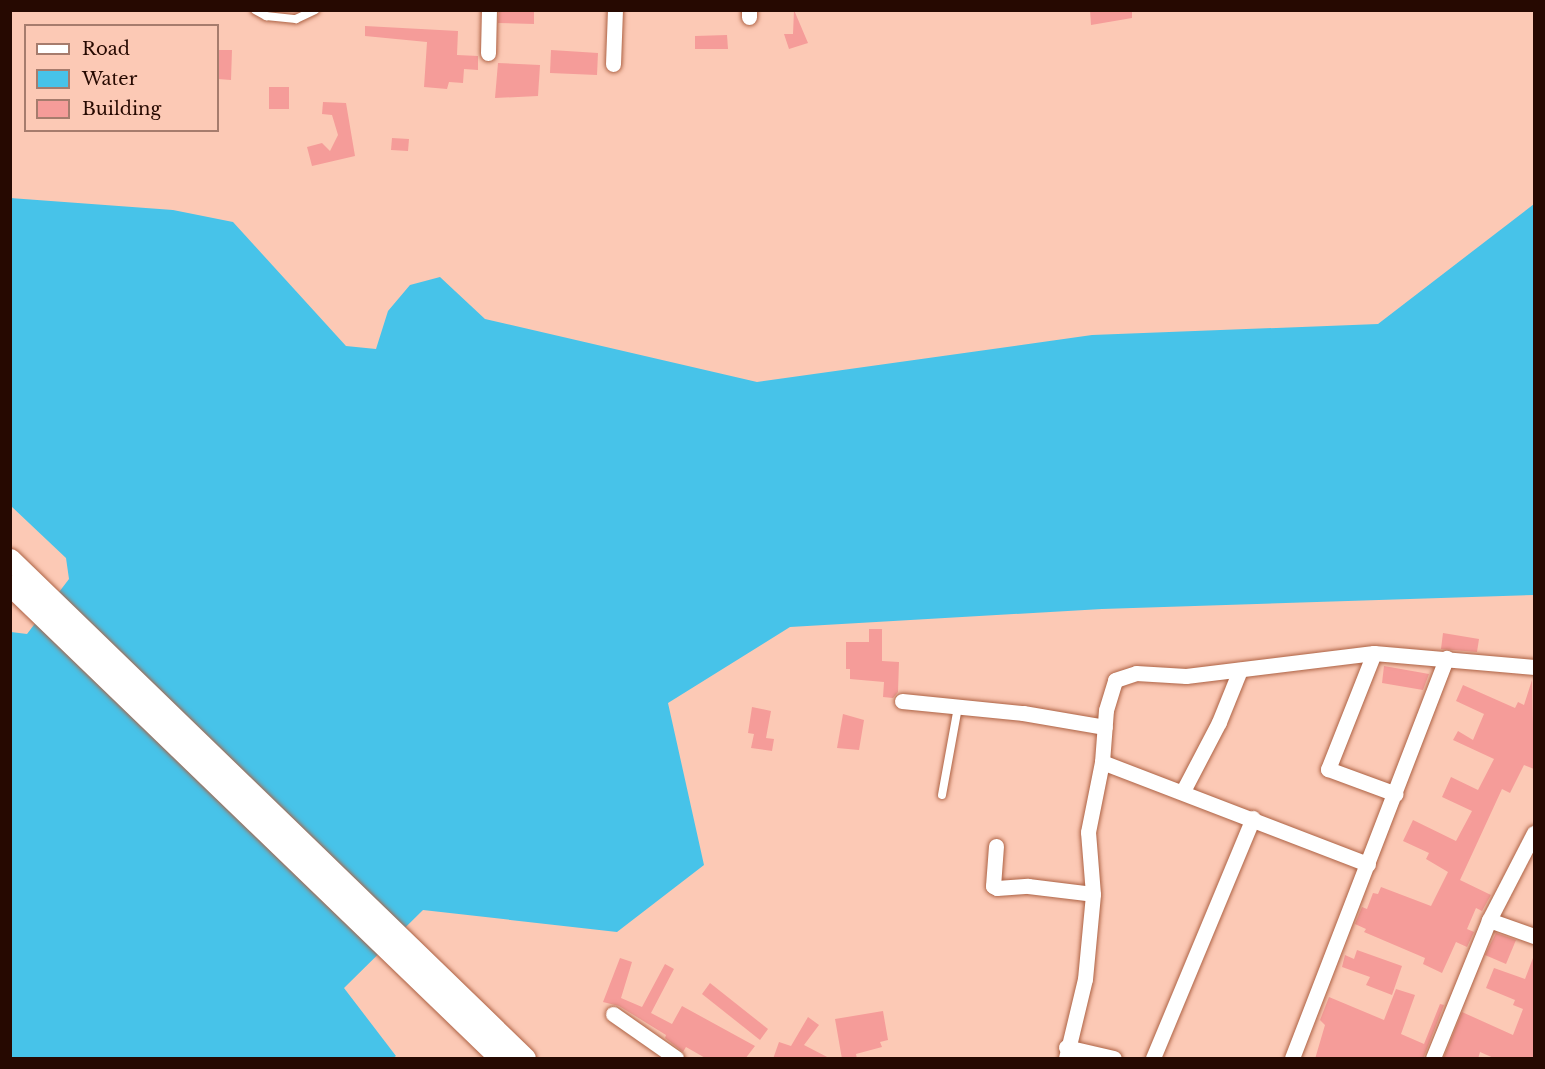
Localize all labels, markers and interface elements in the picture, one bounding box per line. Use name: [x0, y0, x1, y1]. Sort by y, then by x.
legend: [24, 24, 219, 132]
text: Road: [82, 38, 130, 60]
text: Water: [82, 68, 137, 90]
text: Building: [82, 98, 161, 120]

